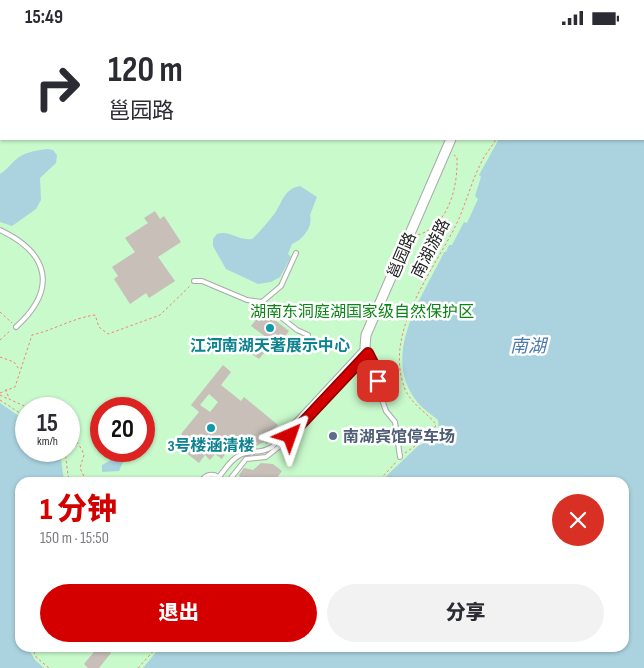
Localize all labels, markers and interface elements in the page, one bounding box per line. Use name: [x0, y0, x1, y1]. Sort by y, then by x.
text: 15:49: [25, 6, 63, 29]
text: 120 m: [108, 49, 183, 92]
icon: right: [25, 55, 90, 120]
text: 邕园路: [108, 98, 174, 125]
street label: 南湖游路: [408, 216, 454, 282]
street label: 邕园路: [384, 230, 421, 281]
park label: 湖南东洞庭湖国家级自然保护区: [250, 302, 474, 322]
marker: 江河南湖天著展示中心: [264, 322, 276, 334]
water label: 南湖: [510, 336, 549, 357]
place label: 江河南湖天著展示中心: [190, 337, 350, 356]
pin: [357, 360, 399, 402]
icon: arrive: [364, 367, 392, 395]
speed limit sign: 20: [90, 397, 155, 462]
text: 15: [37, 408, 58, 439]
position arrow: [263, 409, 315, 461]
marker: 3号楼涵清楼: [205, 422, 217, 434]
place label: 南湖宾馆停车场: [343, 428, 455, 447]
marker: 南湖宾馆停车场: [327, 430, 339, 442]
text: km/h: [37, 434, 58, 449]
place label: 3号楼涵清楼: [167, 437, 255, 456]
text: 1 分钟: [40, 492, 117, 528]
button: close: [552, 494, 604, 546]
text: 150 m · 15:50: [40, 529, 109, 548]
button: 退出: [40, 584, 317, 642]
button: 分享: [327, 584, 604, 642]

